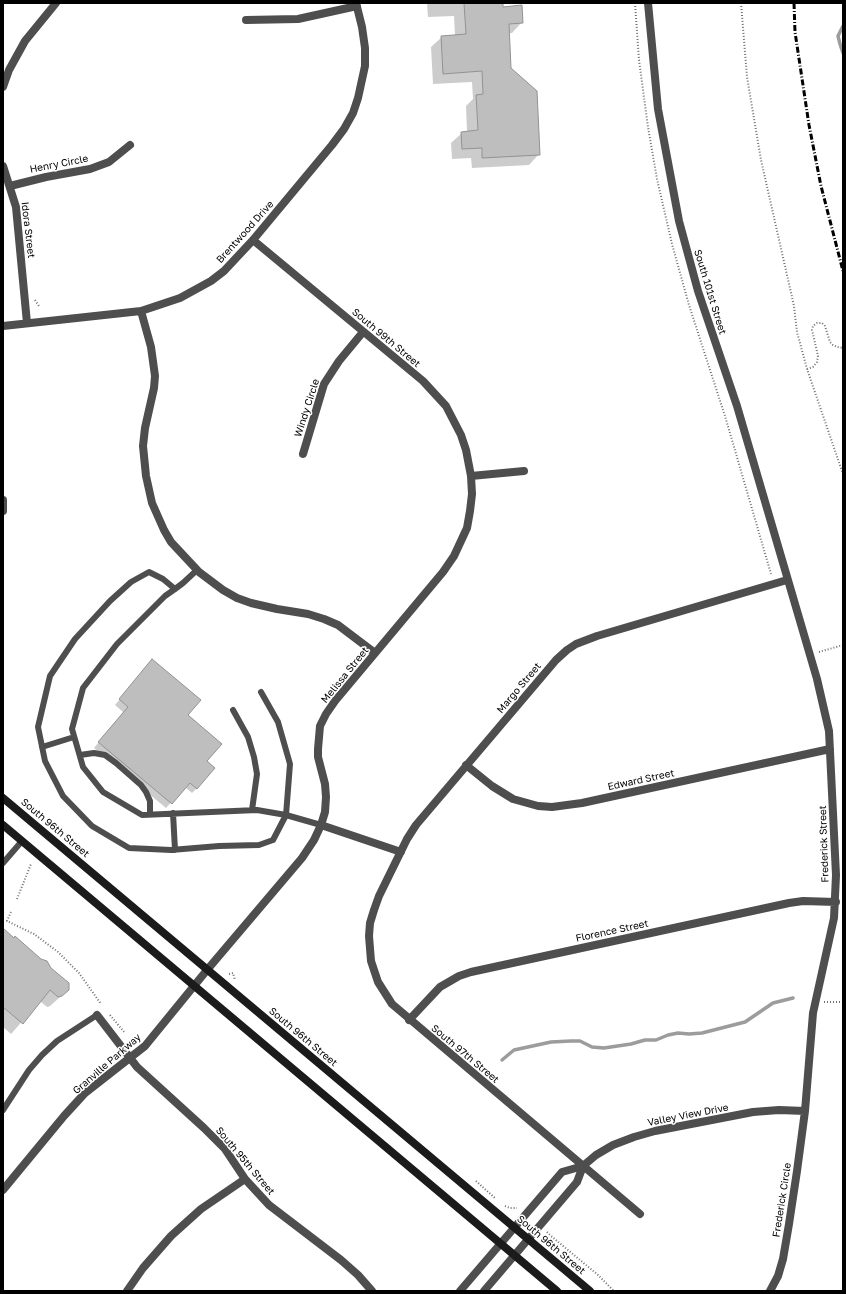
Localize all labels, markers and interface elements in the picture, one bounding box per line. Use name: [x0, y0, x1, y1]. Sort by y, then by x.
street label: Henry Circle: [29, 152, 89, 176]
street label: Brentwood Drive: [214, 198, 276, 266]
street label: Idora Street: [19, 201, 37, 259]
street label: South 101st Street: [691, 248, 729, 336]
street label: South 99th Street: [349, 306, 423, 370]
street label: Windy Circle: [292, 377, 322, 439]
street label: Melissa Street: [319, 645, 371, 705]
street label: Margo Street: [494, 660, 544, 716]
street label: Edward Street: [607, 767, 675, 793]
street label: South 96th Street: [18, 796, 92, 860]
street label: Frederick Street: [817, 805, 831, 883]
street label: Florence Street: [574, 917, 650, 945]
street label: South 96th Street: [266, 1005, 340, 1069]
street label: South 97th Street: [429, 1022, 501, 1086]
street label: Granville Parkway: [71, 1031, 143, 1097]
street label: Valley View Drive: [647, 1101, 729, 1129]
street label: South 95th Street: [213, 1125, 277, 1197]
street label: Frederick Circle: [770, 1162, 794, 1238]
street label: South 96th Street: [514, 1213, 588, 1277]

